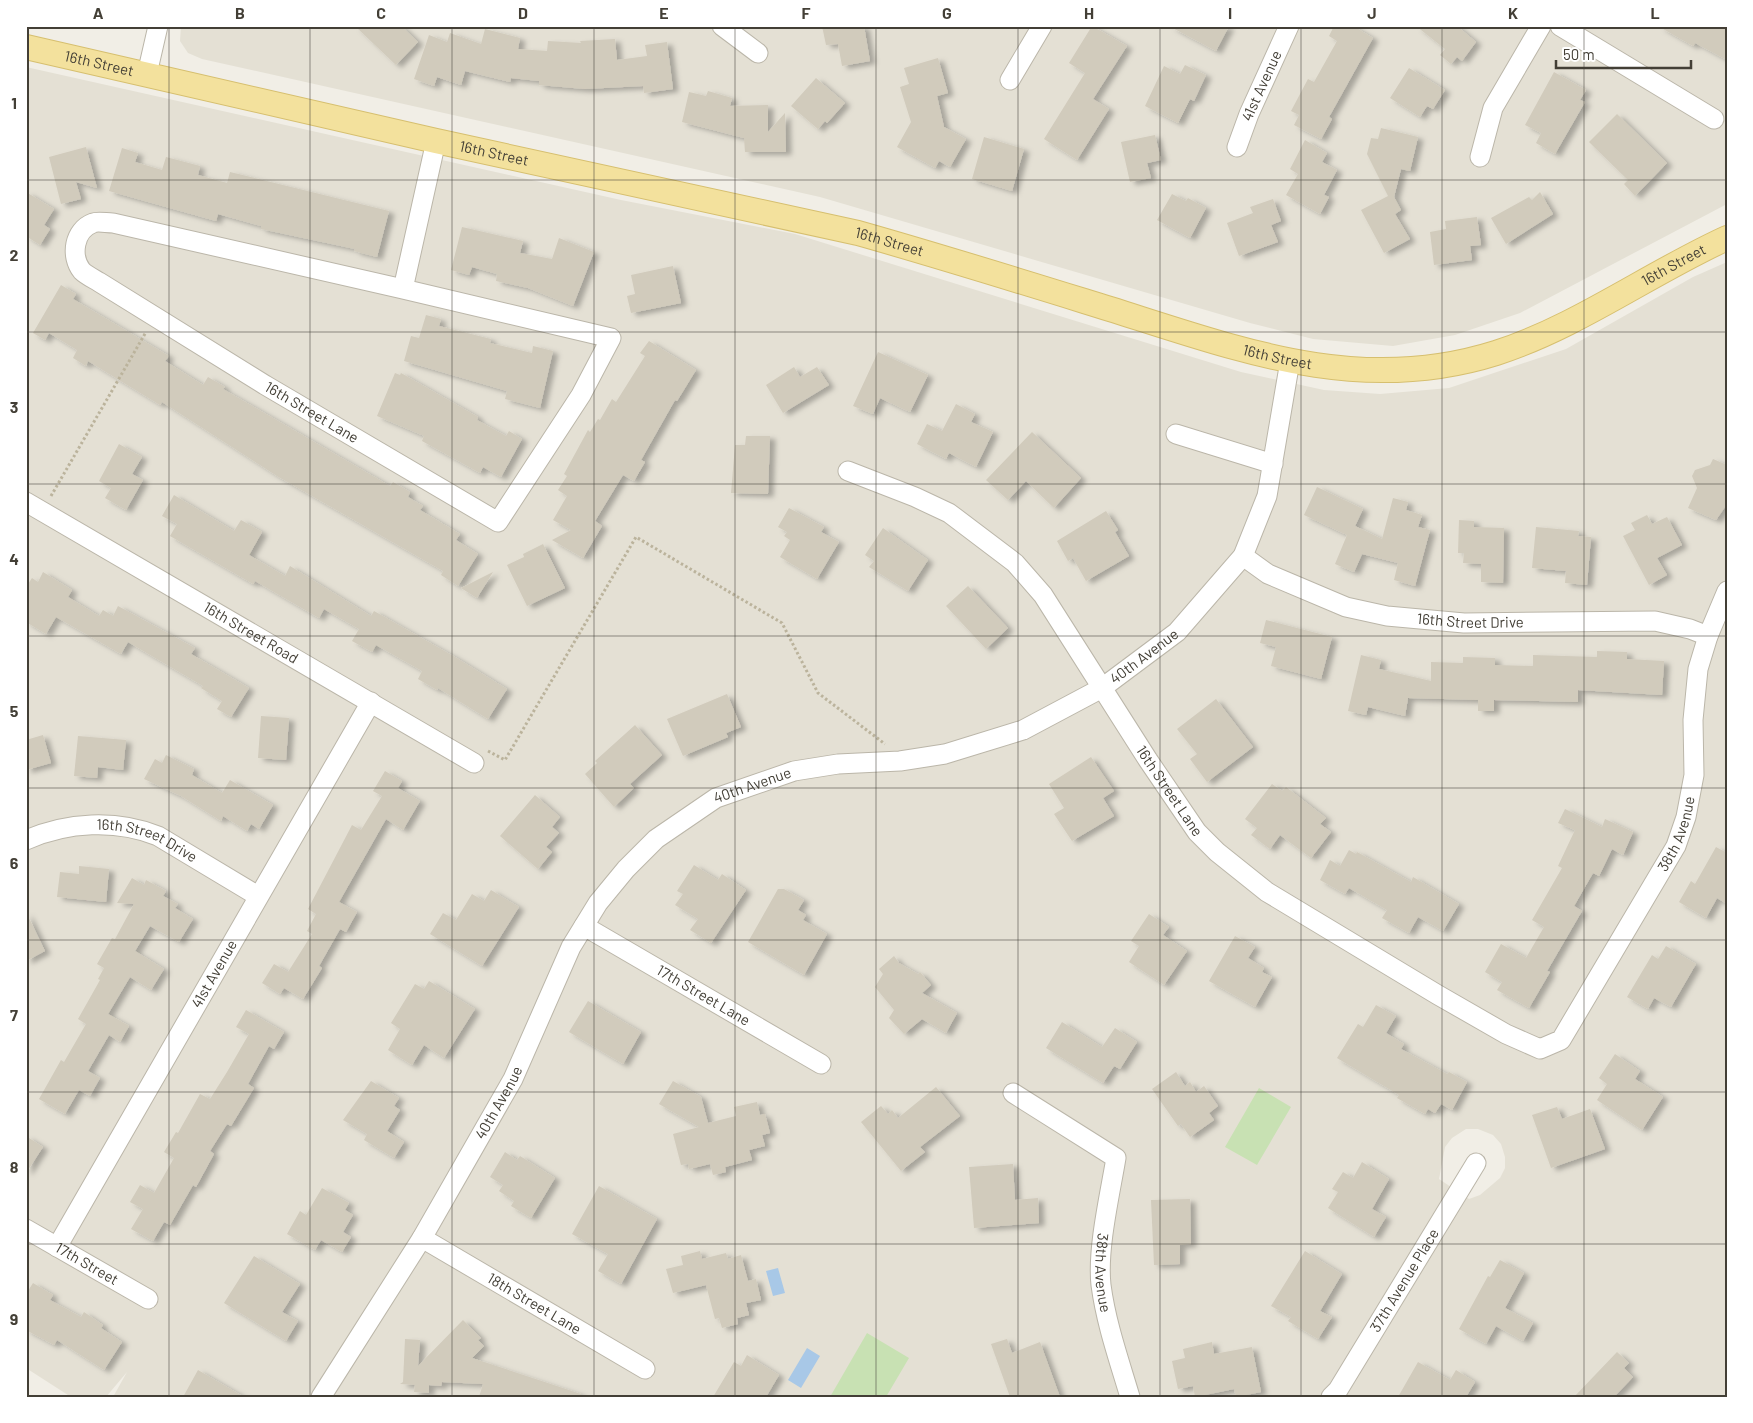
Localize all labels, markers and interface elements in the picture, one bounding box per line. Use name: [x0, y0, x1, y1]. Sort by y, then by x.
text: A: [93, 3, 104, 22]
text: B: [235, 3, 245, 22]
text: C: [376, 3, 386, 22]
text: D: [518, 3, 528, 22]
text: E: [659, 3, 669, 22]
text: F: [802, 3, 811, 22]
text: G: [942, 3, 952, 22]
text: H: [1084, 3, 1094, 22]
text: I: [1228, 3, 1232, 22]
text: J: [1367, 3, 1377, 22]
text: K: [1508, 3, 1518, 22]
text: L: [1650, 3, 1660, 22]
scale bar: [1556, 38, 1690, 70]
text: 50 m: [1563, 45, 1595, 63]
street label: 16th Street: [63, 46, 136, 79]
street label: 41st Avenue: [1237, 47, 1285, 123]
text: 1: [11, 93, 17, 112]
street label: 16th Street: [458, 136, 531, 169]
street label: 16th Street: [854, 223, 926, 260]
street label: 16th Street: [1638, 240, 1708, 289]
text: 2: [10, 245, 19, 264]
street label: 16th Street: [1241, 340, 1313, 372]
street label: 16th Street Lane: [262, 377, 362, 446]
text: 3: [10, 397, 18, 416]
text: 4: [9, 549, 19, 568]
street label: 16th Street Road: [200, 597, 302, 667]
street label: 16th Street Drive: [1416, 609, 1524, 631]
street label: 40th Avenue: [1106, 624, 1181, 687]
text: 5: [10, 701, 19, 720]
street label: 16th Street Lane: [1133, 742, 1207, 839]
street label: 40th Avenue: [711, 763, 793, 806]
street label: 38th Avenue: [1653, 795, 1698, 874]
street label: 16th Street Drive: [96, 815, 201, 866]
text: 6: [10, 853, 19, 872]
street label: 41st Avenue: [187, 936, 240, 1011]
street label: 17th Street Lane: [654, 960, 754, 1029]
text: 7: [10, 1005, 18, 1024]
street label: 40th Avenue: [471, 1063, 526, 1142]
text: 8: [10, 1157, 19, 1176]
street label: 37th Avenue Place: [1365, 1225, 1442, 1335]
street label: 38th Avenue: [1092, 1232, 1116, 1314]
street label: 17th Street: [52, 1238, 122, 1288]
street label: 18th Street Lane: [484, 1268, 585, 1338]
text: 9: [10, 1309, 18, 1328]

